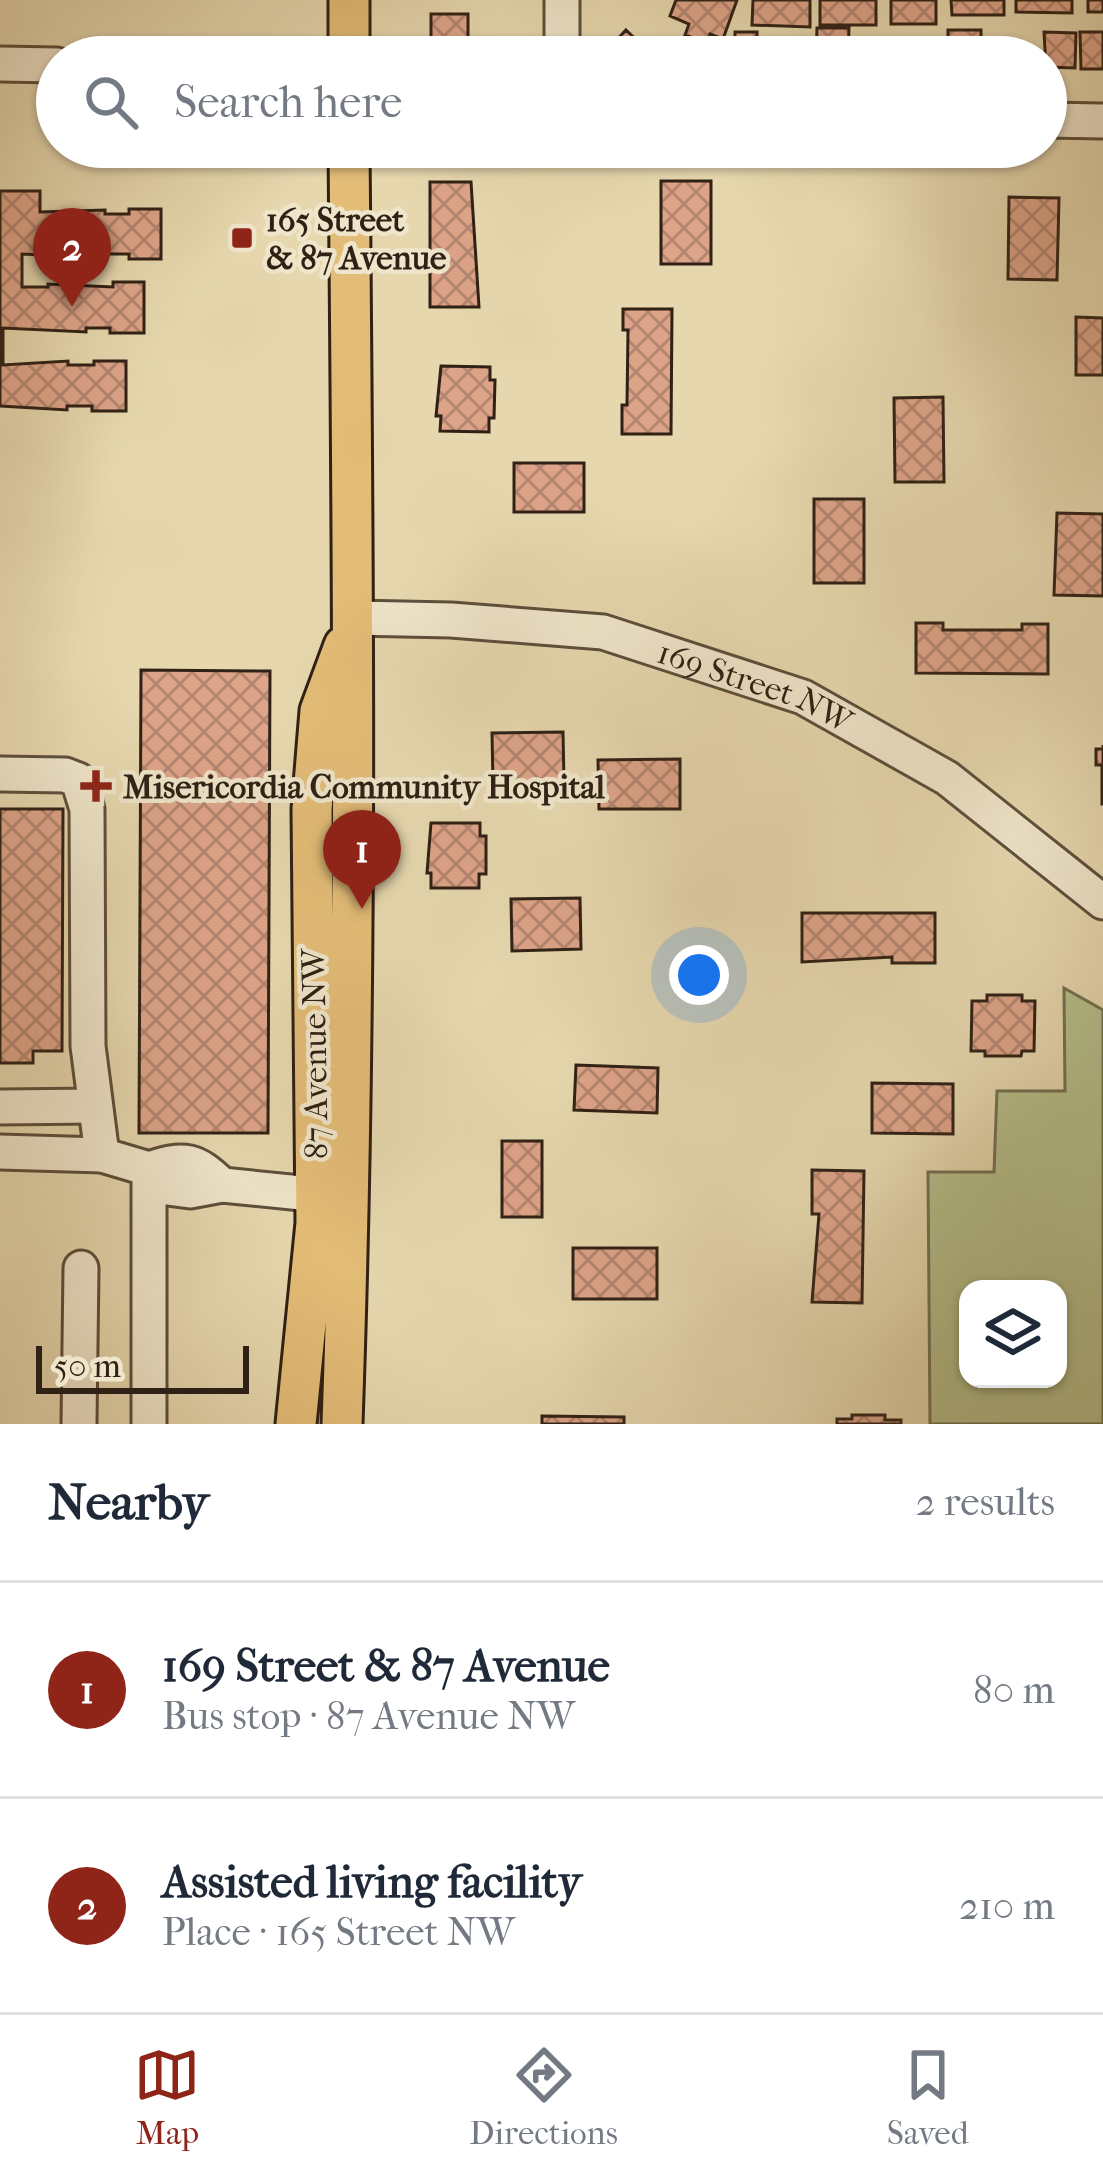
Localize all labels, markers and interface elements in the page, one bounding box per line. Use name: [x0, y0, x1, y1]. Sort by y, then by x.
search box: [36, 36, 1067, 168]
icon: search: [78, 69, 144, 135]
text: Search here: [174, 76, 402, 129]
place label: 165 Street & 87 Avenue: [266, 201, 447, 278]
pin: 2: [33, 208, 111, 307]
marker: 165 Street & 87 Avenue: [229, 225, 255, 251]
street label: 169 Street NW: [652, 633, 860, 743]
place label: Misericordia Community Hospital: [123, 768, 606, 807]
marker: Misericordia Community Hospital: [80, 770, 112, 802]
pin: 1: [323, 810, 401, 909]
your location: [669, 945, 729, 1005]
street label: 87 Avenue NW: [294, 947, 337, 1160]
map controls: [959, 1280, 1067, 1388]
button: layers: [959, 1280, 1067, 1388]
scale bar: [36, 1340, 249, 1393]
text: 50 m: [54, 1347, 121, 1386]
text: Nearby: [48, 1472, 209, 1532]
text: 2 results: [916, 1479, 1055, 1525]
text: 169 Street & 87 Avenue: [162, 1640, 610, 1693]
text: 1: [80, 1667, 94, 1713]
text: 80 m: [973, 1667, 1055, 1713]
text: Bus stop · 87 Avenue NW: [162, 1693, 575, 1739]
text: Assisted living facility: [162, 1856, 582, 1909]
text: 2: [77, 1883, 97, 1929]
text: 210 m: [959, 1883, 1055, 1929]
text: Place · 165 Street NW: [162, 1909, 515, 1955]
tab: Map: [134, 2042, 200, 2153]
tab: Directions: [469, 2042, 618, 2153]
tab: Saved: [887, 2042, 969, 2153]

